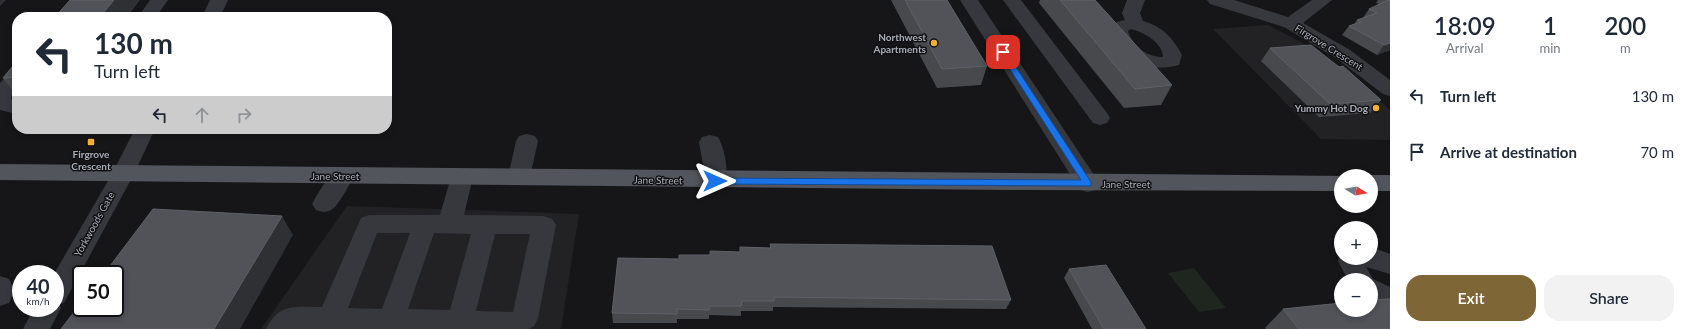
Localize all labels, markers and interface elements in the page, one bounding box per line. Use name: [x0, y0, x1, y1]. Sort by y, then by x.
text: 18:09: [1434, 11, 1496, 40]
text: 1: [1543, 11, 1557, 40]
text: 200: [1604, 11, 1646, 40]
street label: Firgrove Crescent: [1293, 21, 1365, 73]
text: 130 m: [94, 26, 173, 60]
icon: left: [28, 28, 80, 80]
place label: Northwest Apartments: [872, 31, 927, 55]
pin: [986, 35, 1020, 69]
marker: Northwest Apartments: [929, 38, 939, 48]
text: Arrival: [1446, 40, 1483, 56]
text: min: [1539, 40, 1561, 56]
text: m: [1620, 40, 1631, 56]
icon: arrive: [992, 41, 1014, 63]
text: Turn left: [94, 60, 160, 82]
icon: left: [1406, 85, 1428, 107]
text: Turn left: [1440, 87, 1496, 105]
text: 130 m: [1632, 87, 1674, 105]
place label: Yummy Hot Dog: [1294, 102, 1369, 114]
marker: Yummy Hot Dog: [1371, 103, 1381, 113]
icon: left: [149, 104, 171, 126]
icon: ahead: [191, 104, 213, 126]
icon: right: [233, 104, 255, 126]
marker: Firgrove Crescent: [86, 137, 96, 147]
icon: arrive: [1406, 141, 1428, 163]
text: Arrive at destination: [1440, 143, 1577, 161]
text: 70 m: [1640, 143, 1674, 161]
place label: Firgrove Crescent: [71, 148, 111, 172]
position arrow: [694, 160, 736, 202]
north arrow: [1334, 169, 1378, 213]
map controls: [1334, 169, 1378, 317]
street label: Jane Street: [311, 170, 360, 182]
street label: Jane Street: [634, 174, 683, 186]
street label: Jane Street: [1102, 178, 1151, 190]
street label: Yorkwoods Gate: [71, 190, 117, 258]
button: +: [1334, 221, 1378, 265]
speed limit sign: 50: [72, 265, 124, 317]
button: −: [1334, 273, 1378, 317]
text: 40: [26, 274, 50, 298]
button: Exit: [1406, 275, 1536, 321]
button: Share: [1544, 275, 1674, 321]
text: km/h: [26, 295, 50, 307]

